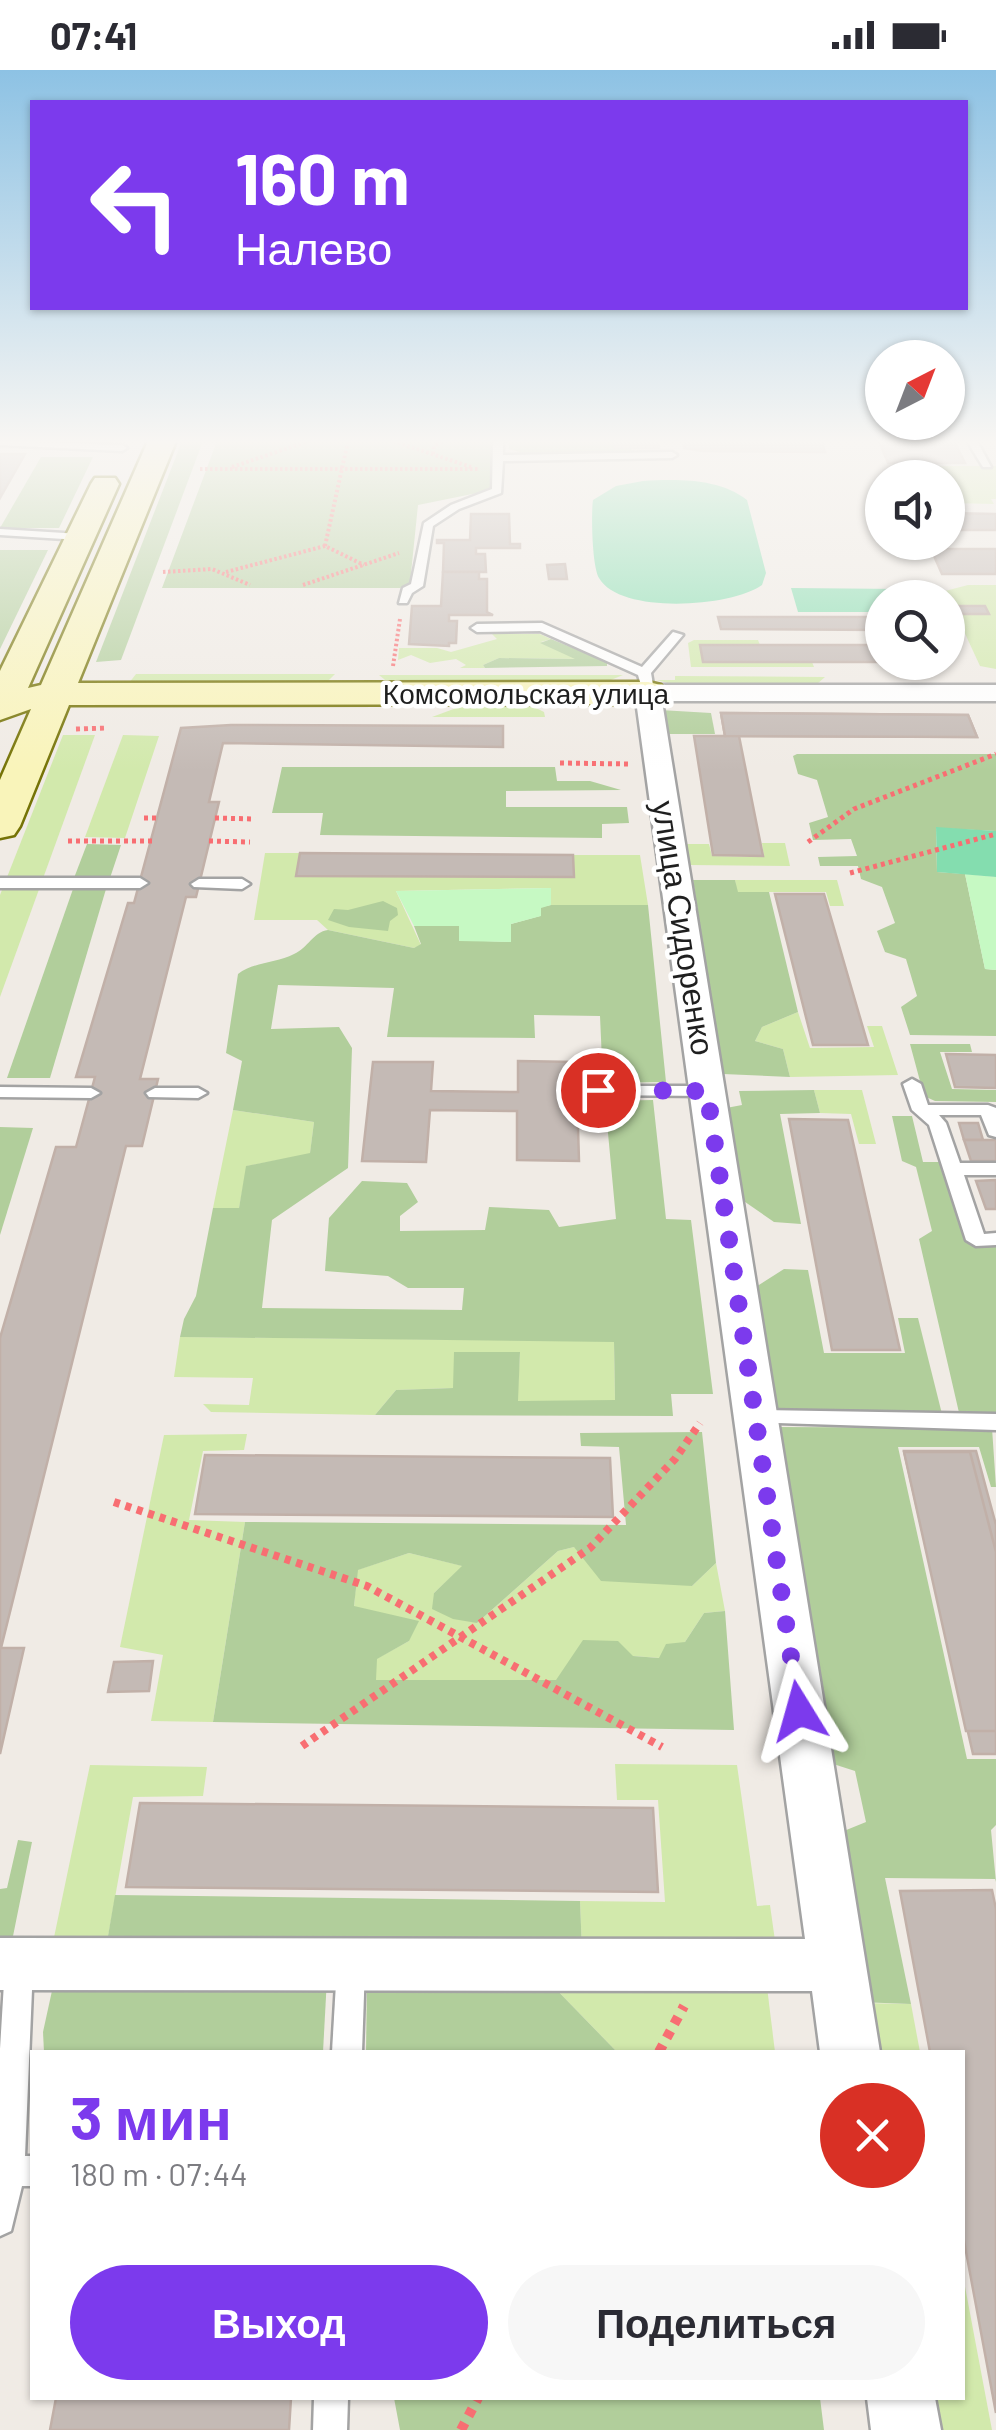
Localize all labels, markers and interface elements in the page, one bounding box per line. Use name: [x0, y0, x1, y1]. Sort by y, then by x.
text: 07:41: [50, 12, 137, 58]
text: 160 m: [235, 135, 410, 219]
icon: left: [70, 140, 200, 270]
text: Налево: [235, 220, 392, 274]
north arrow: [865, 340, 965, 440]
map controls: [865, 340, 965, 680]
button: sound: [865, 460, 965, 560]
button: search: [865, 580, 965, 680]
street label: Комсомольская улица: [383, 676, 670, 710]
street label: улица Сидоренко: [645, 798, 724, 1058]
pin: [556, 1048, 641, 1133]
icon: arrive: [571, 1063, 626, 1118]
position arrow: [747, 1659, 851, 1763]
text: 3 мин: [70, 2080, 232, 2152]
button: close: [820, 2083, 925, 2188]
text: 180 m · 07:44: [70, 2154, 248, 2192]
button: Выход: [70, 2265, 488, 2380]
button: Поделиться: [508, 2265, 925, 2380]

